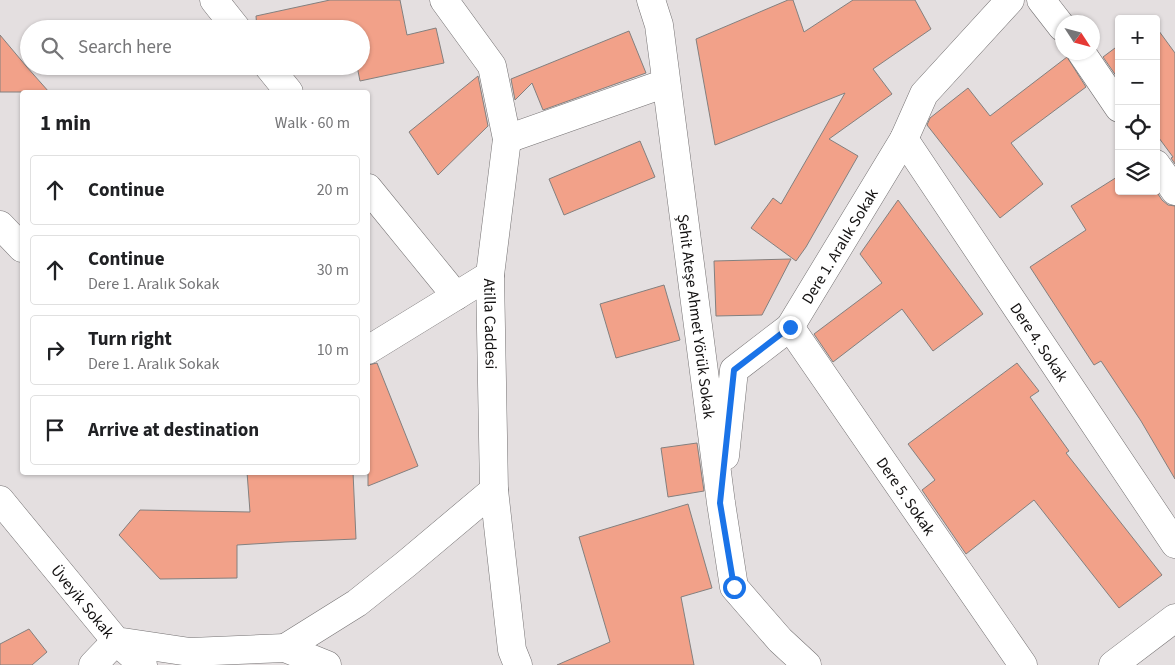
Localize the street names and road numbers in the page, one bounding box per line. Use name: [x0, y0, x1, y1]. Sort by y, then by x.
street label: Dere 1. Aralık Sokak: [797, 184, 884, 308]
street label: Şehit Ateşe Ahmet Yörük Sokak: [672, 213, 720, 420]
street label: Atilla Caddesi: [478, 278, 502, 369]
street label: Dere 4. Sokak: [1005, 299, 1073, 386]
street label: Dere 5. Sokak: [871, 453, 940, 540]
street label: Üveyik Sokak: [46, 560, 119, 643]

